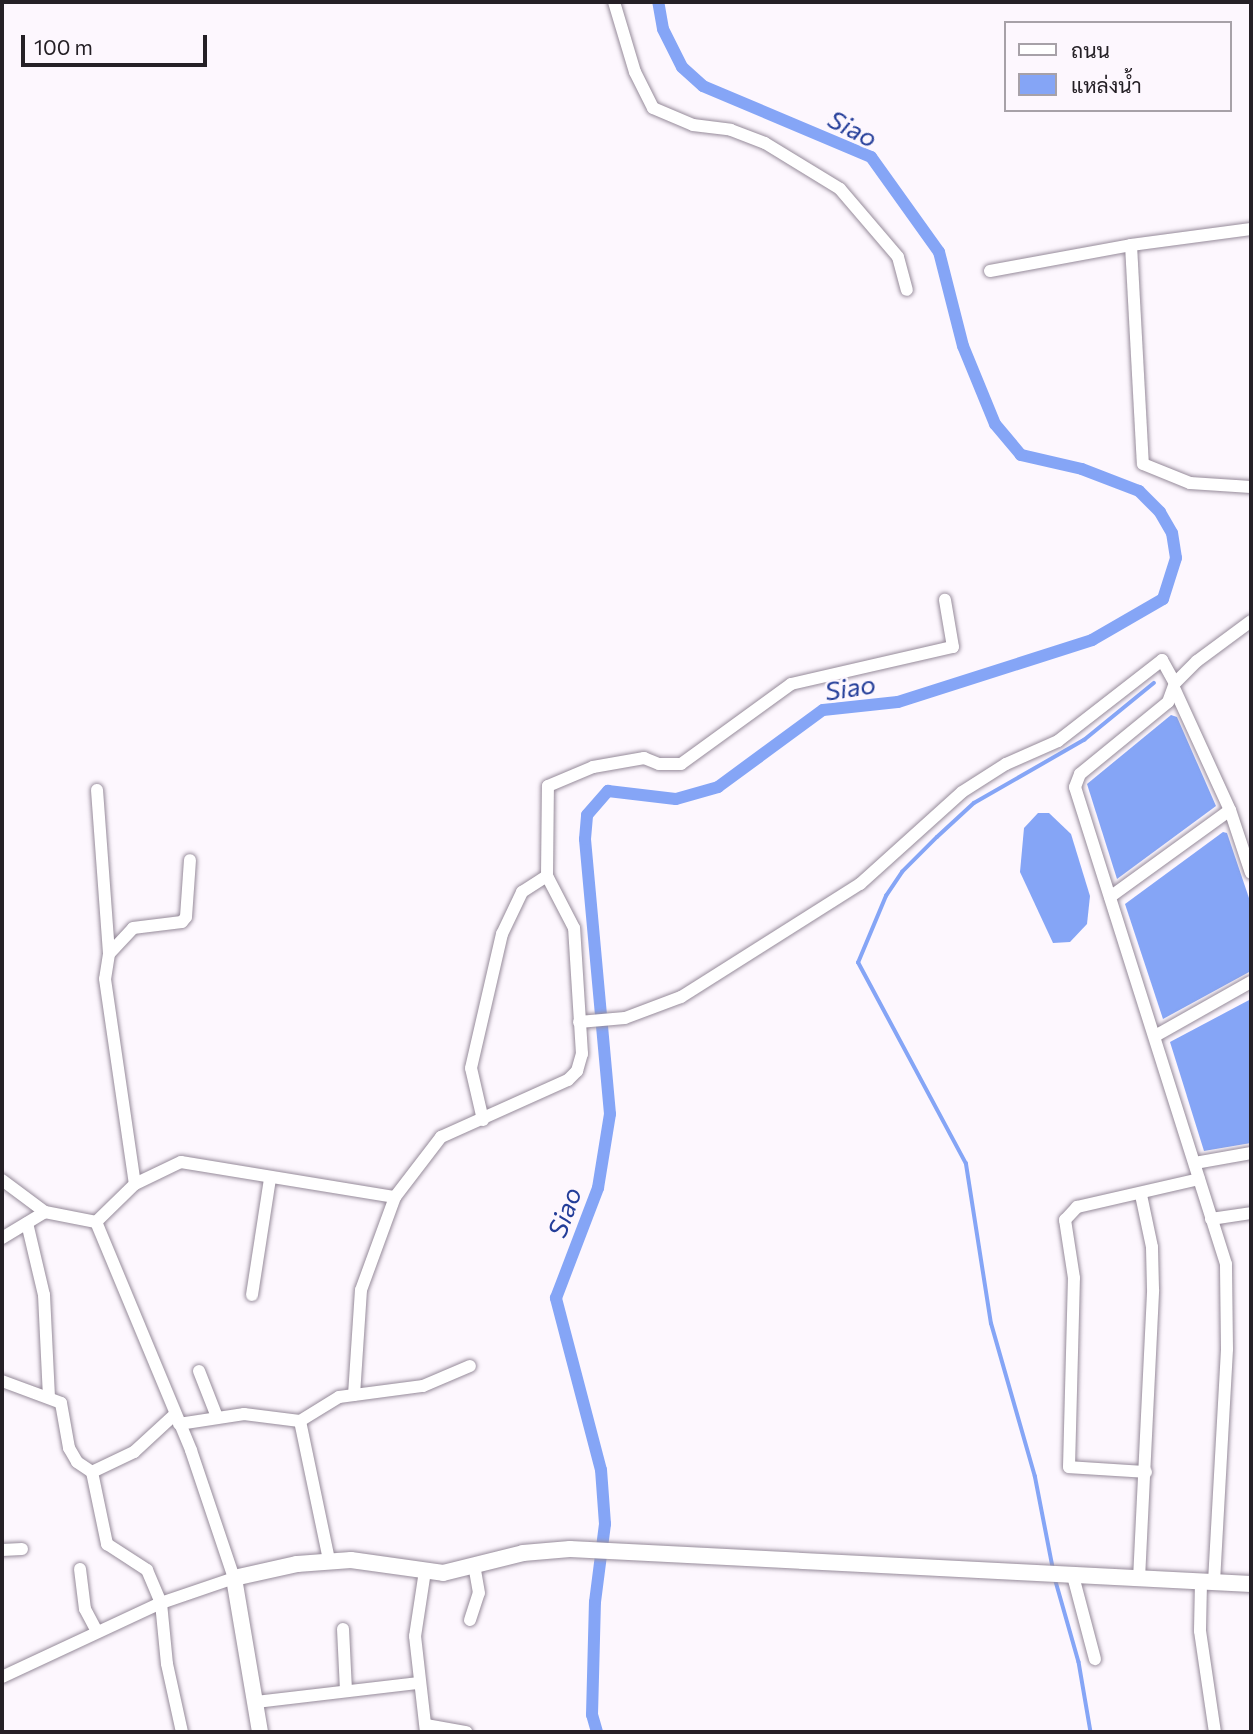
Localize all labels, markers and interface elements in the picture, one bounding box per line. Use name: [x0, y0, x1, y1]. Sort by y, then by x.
scale bar: [24, 21, 210, 65]
legend: [1004, 21, 1232, 112]
text: 100 m: [34, 34, 93, 59]
text: ถนน: [1071, 37, 1110, 62]
text: แหล่งน้ำ: [1071, 72, 1142, 97]
water label: Siao: [823, 103, 883, 153]
water label: Siao: [822, 668, 878, 706]
water label: Siao: [541, 1183, 587, 1241]

